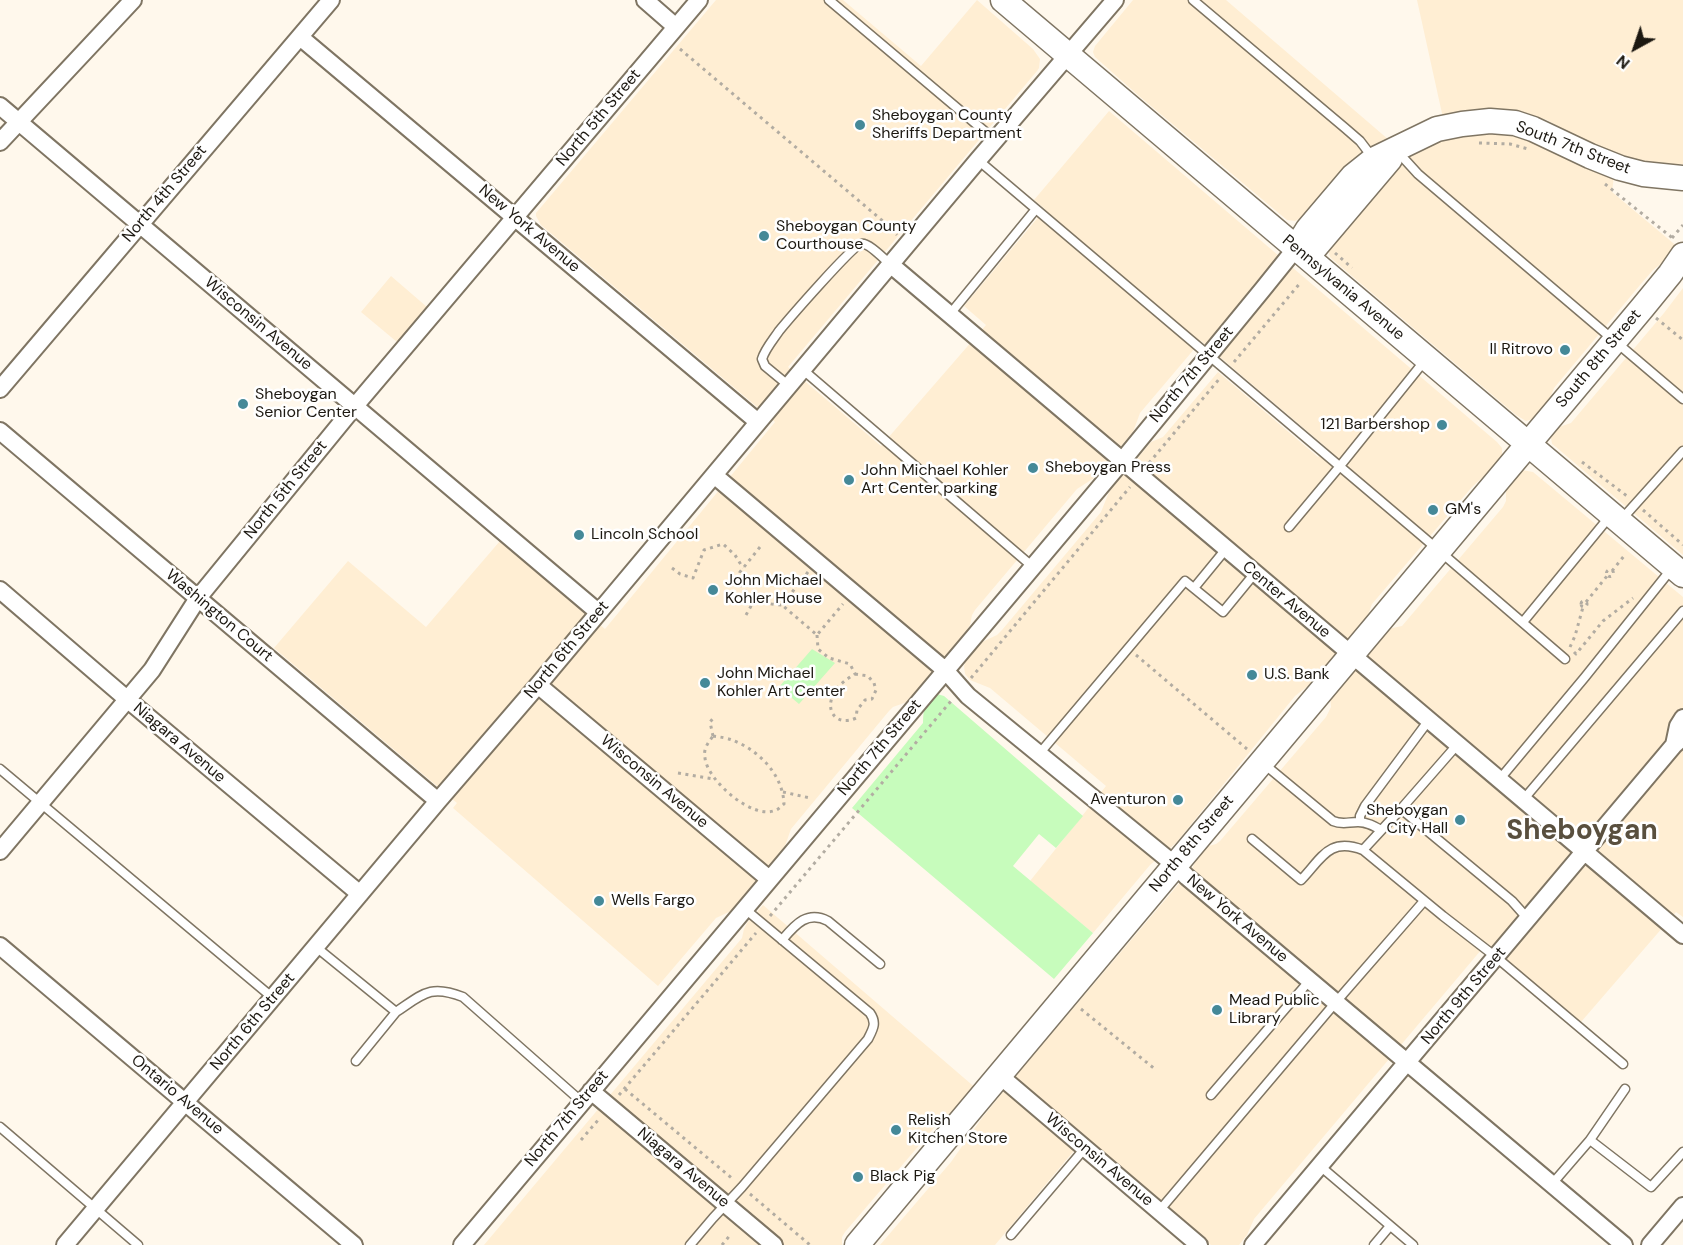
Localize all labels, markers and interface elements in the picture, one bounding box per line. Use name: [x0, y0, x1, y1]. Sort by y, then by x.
north arrow: [1605, 18, 1665, 78]
text: N: [1612, 50, 1634, 74]
street label: North 5th Street: [553, 65, 645, 171]
place label: Sheboygan County Sheriffs Department: [872, 106, 1022, 144]
street label: South 7th Street: [1513, 117, 1633, 179]
marker: Sheboygan County Sheriffs Department: [853, 118, 867, 132]
street label: North 4th Street: [119, 141, 211, 247]
street label: New York Avenue: [474, 181, 584, 277]
place label: Sheboygan County Courthouse: [776, 217, 916, 255]
marker: Sheboygan County Courthouse: [757, 229, 771, 243]
street label: Pennsylvania Avenue: [1278, 231, 1408, 345]
street label: Wisconsin Avenue: [200, 273, 316, 375]
street label: South 8th Street: [1552, 306, 1646, 412]
street label: North 7th Street: [1146, 323, 1238, 427]
place label: Il Ritrovo: [1490, 340, 1553, 360]
marker: Il Ritrovo: [1558, 343, 1572, 357]
place label: Sheboygan Senior Center: [255, 385, 357, 423]
marker: Sheboygan Senior Center: [236, 397, 250, 411]
place label: 121 Barbershop: [1321, 415, 1430, 435]
marker: 121 Barbershop: [1435, 418, 1449, 432]
street label: North 5th Street: [240, 437, 332, 543]
place label: Sheboygan Press: [1045, 458, 1171, 478]
place label: John Michael Kohler Art Center parking: [861, 461, 1008, 499]
marker: Sheboygan Press: [1026, 461, 1040, 475]
marker: John Michael Kohler Art Center parking: [842, 473, 856, 487]
place label: GM's: [1445, 500, 1481, 520]
marker: GM's: [1426, 503, 1440, 517]
place label: Lincoln School: [591, 525, 698, 545]
marker: Lincoln School: [572, 528, 586, 542]
street label: Center Avenue: [1238, 557, 1334, 643]
street label: Washington Court: [162, 566, 276, 666]
place label: John Michael Kohler House: [725, 571, 822, 609]
marker: John Michael Kohler House: [706, 583, 720, 597]
street label: North 6th Street: [521, 597, 613, 703]
place label: John Michael Kohler Art Center: [717, 664, 845, 702]
place label: U.S. Bank: [1264, 665, 1330, 685]
marker: U.S. Bank: [1245, 668, 1259, 682]
marker: John Michael Kohler Art Center: [698, 676, 712, 690]
street label: North 7th Street: [834, 696, 926, 800]
street label: Niagara Avenue: [129, 699, 229, 787]
street label: Wisconsin Avenue: [596, 731, 712, 833]
place label: Aventuron: [1090, 790, 1166, 810]
street label: North 8th Street: [1146, 791, 1238, 897]
marker: Aventuron: [1171, 793, 1185, 807]
place label: Sheboygan City Hall: [1366, 801, 1448, 839]
marker: Sheboygan City Hall: [1453, 813, 1467, 827]
district label: Sheboygan: [1506, 815, 1658, 849]
street label: New York Avenue: [1182, 871, 1292, 967]
place label: Wells Fargo: [611, 891, 695, 911]
marker: Wells Fargo: [592, 894, 606, 908]
street label: North 9th Street: [1418, 943, 1510, 1049]
street label: North 6th Street: [207, 969, 299, 1075]
place label: Mead Public Library: [1229, 991, 1320, 1029]
marker: Mead Public Library: [1210, 1003, 1224, 1017]
street label: Ontario Avenue: [127, 1051, 227, 1139]
street label: North 7th Street: [521, 1067, 613, 1171]
street label: Wisconsin Avenue: [1041, 1109, 1157, 1211]
place label: Relish Kitchen Store: [908, 1111, 1008, 1149]
marker: Relish Kitchen Store: [889, 1123, 903, 1137]
street label: Niagara Avenue: [633, 1124, 733, 1212]
place label: Black Pig: [870, 1167, 935, 1187]
marker: Black Pig: [851, 1170, 865, 1184]

